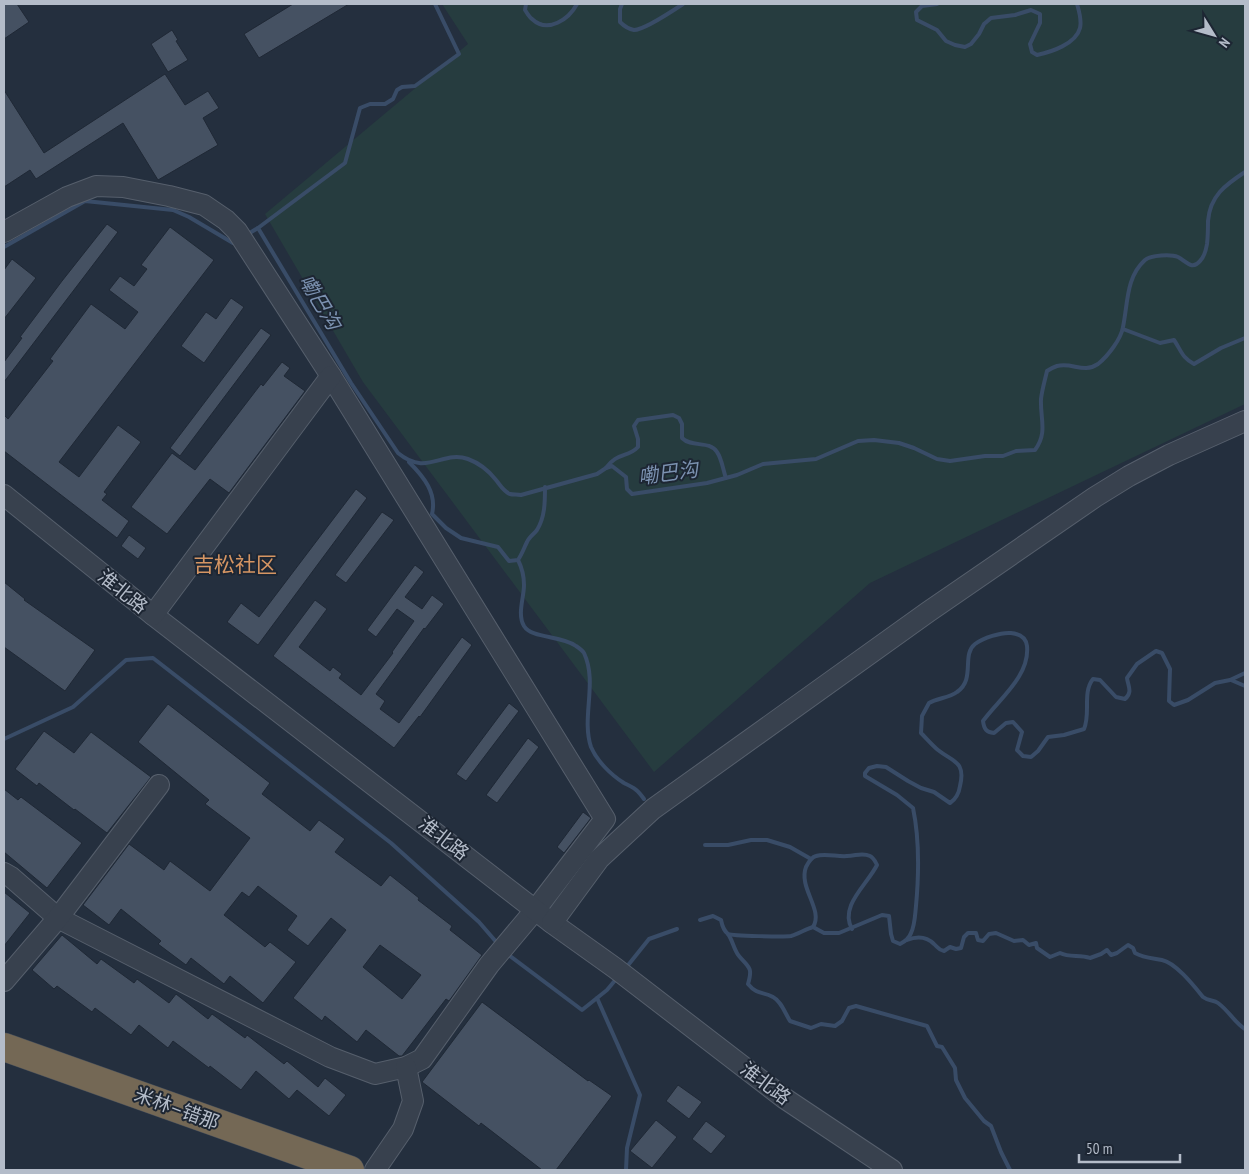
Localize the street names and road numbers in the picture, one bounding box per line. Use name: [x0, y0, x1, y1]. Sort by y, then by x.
street label: 淮北路: [93, 564, 153, 618]
street label: 淮北路: [414, 811, 474, 865]
street label: 淮北路: [736, 1056, 796, 1110]
street label: 米林—错那: [131, 1082, 223, 1134]

